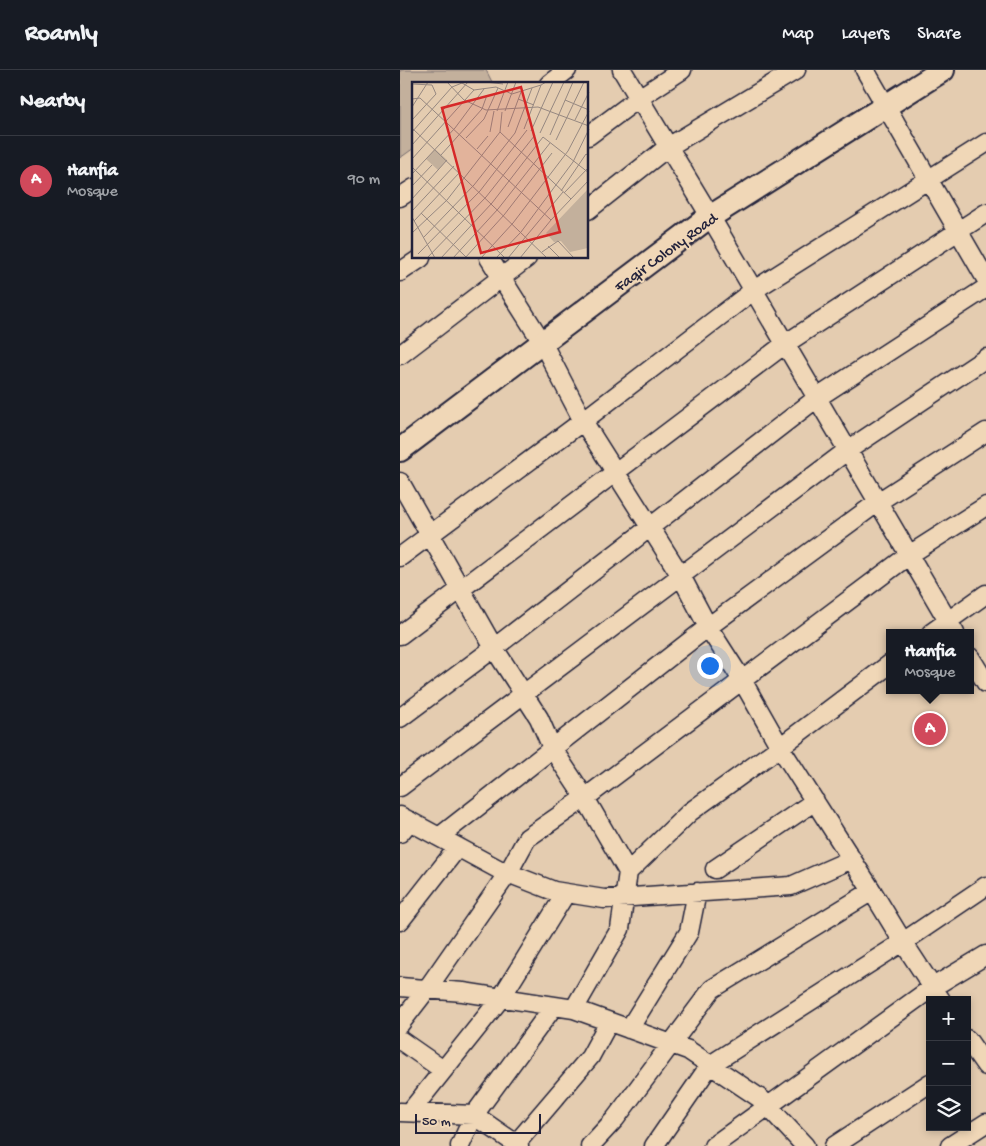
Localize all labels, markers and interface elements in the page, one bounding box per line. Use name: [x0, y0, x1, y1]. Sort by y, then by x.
text: Roamly: [25, 20, 98, 49]
text: Map: [782, 24, 814, 45]
text: Layers: [842, 24, 889, 45]
text: Share: [917, 24, 961, 45]
inset map: [412, 82, 589, 259]
text: Nearby: [20, 90, 85, 115]
text: Hanfia: [67, 160, 118, 183]
text: A: [31, 171, 41, 190]
text: 90 m: [348, 171, 380, 190]
text: Mosque: [67, 183, 118, 202]
street label: Faqir Colony Road: [611, 209, 724, 298]
popup: [886, 629, 974, 694]
text: Hanfia: [905, 641, 955, 664]
your location: [697, 653, 723, 679]
text: Mosque: [905, 664, 955, 683]
pin: A: [914, 710, 946, 748]
map controls: [926, 996, 971, 1131]
button: +: [926, 996, 971, 1041]
button: −: [926, 1041, 971, 1086]
button: layers: [926, 1086, 971, 1131]
scale bar: [415, 1111, 541, 1134]
text: 50 m: [422, 1114, 451, 1131]

